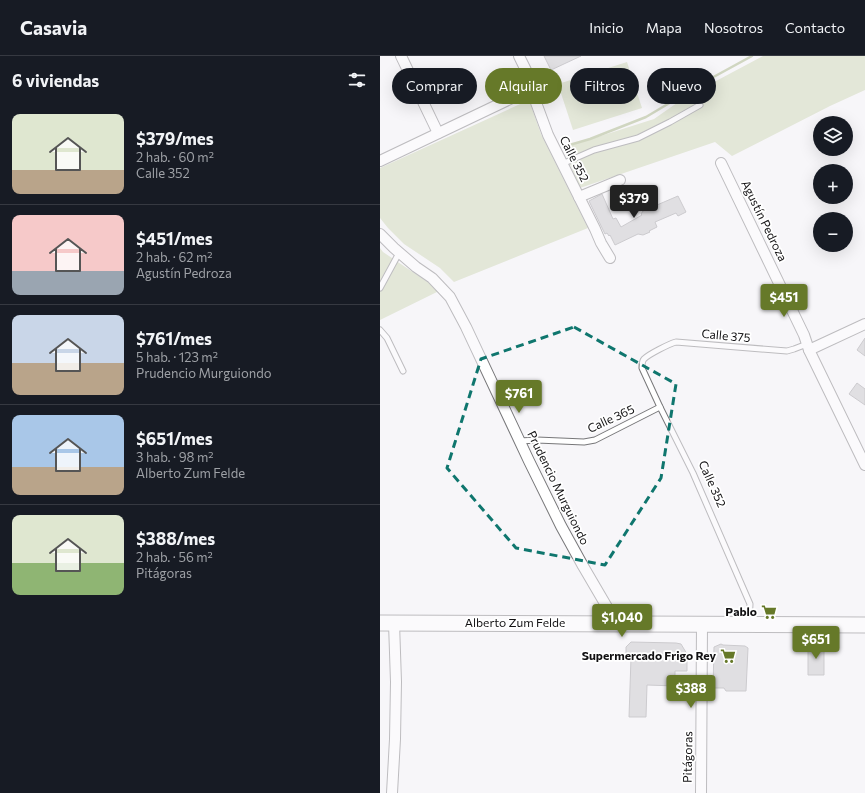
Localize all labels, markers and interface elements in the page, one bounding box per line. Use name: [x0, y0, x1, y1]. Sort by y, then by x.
text: Casavia: [20, 16, 87, 39]
text: Inicio: [589, 19, 624, 36]
text: Mapa: [646, 19, 682, 36]
text: Nosotros: [704, 19, 763, 36]
text: Contacto: [785, 19, 845, 36]
chip: Comprar: [392, 68, 477, 104]
chip: Alquilar: [485, 68, 562, 104]
chip: Filtros: [570, 68, 639, 104]
chip: Nuevo: [647, 68, 716, 104]
icon: filters: [346, 69, 368, 91]
text: 6 viviendas: [12, 70, 99, 91]
map controls: [813, 116, 853, 252]
button: layers: [813, 116, 853, 156]
text: $379/mes: [136, 128, 214, 149]
icon: home: [44, 130, 92, 178]
street label: Calle 352: [557, 133, 593, 184]
text: 2 hab. · 60 m²: [136, 149, 214, 165]
button: +: [813, 164, 853, 204]
text: Calle 352: [136, 165, 190, 181]
street label: Agustín Pedroza: [739, 178, 791, 263]
pin: $379: [610, 185, 658, 219]
text: $379: [619, 190, 649, 206]
button: −: [813, 212, 853, 252]
text: $451/mes: [136, 228, 213, 249]
icon: home: [44, 231, 92, 279]
text: 2 hab. · 62 m²: [136, 249, 213, 265]
text: Agustín Pedroza: [136, 265, 232, 281]
pin: $451: [760, 284, 808, 318]
text: $451: [770, 289, 798, 305]
street label: Calle 375: [701, 326, 751, 344]
text: $761/mes: [136, 328, 212, 349]
icon: home: [44, 331, 92, 379]
text: 5 hab. · 123 m²: [136, 349, 218, 365]
text: Prudencio Murguiondo: [136, 365, 271, 381]
pin: $761: [495, 380, 543, 414]
text: $761: [505, 385, 533, 401]
street label: Calle 365: [585, 401, 636, 435]
text: $651/mes: [136, 428, 213, 449]
street label: Prudencio Murguiondo: [525, 428, 593, 547]
icon: home: [44, 431, 92, 479]
text: 3 hab. · 98 m²: [136, 449, 213, 465]
street label: Calle 352: [696, 458, 730, 509]
text: Alberto Zum Felde: [136, 465, 245, 481]
text: $388/mes: [136, 528, 215, 549]
icon: home: [44, 531, 92, 579]
text: 2 hab. · 56 m²: [136, 549, 213, 565]
text: Pitágoras: [136, 565, 192, 581]
supermarket icon: Pablo: [760, 603, 778, 621]
pin: $1,040: [589, 604, 655, 638]
place label: Pablo: [725, 604, 757, 618]
text: $1,040: [601, 609, 643, 625]
street label: Alberto Zum Felde: [465, 615, 565, 629]
pin: $651: [792, 626, 840, 660]
text: $651: [802, 631, 830, 647]
supermarket icon: Supermercado Frigo Rey: [719, 647, 737, 665]
place label: Supermercado Frigo Rey: [582, 648, 716, 662]
pin: $388: [667, 675, 715, 709]
text: $388: [675, 680, 707, 696]
street label: Pitágoras: [680, 731, 694, 783]

